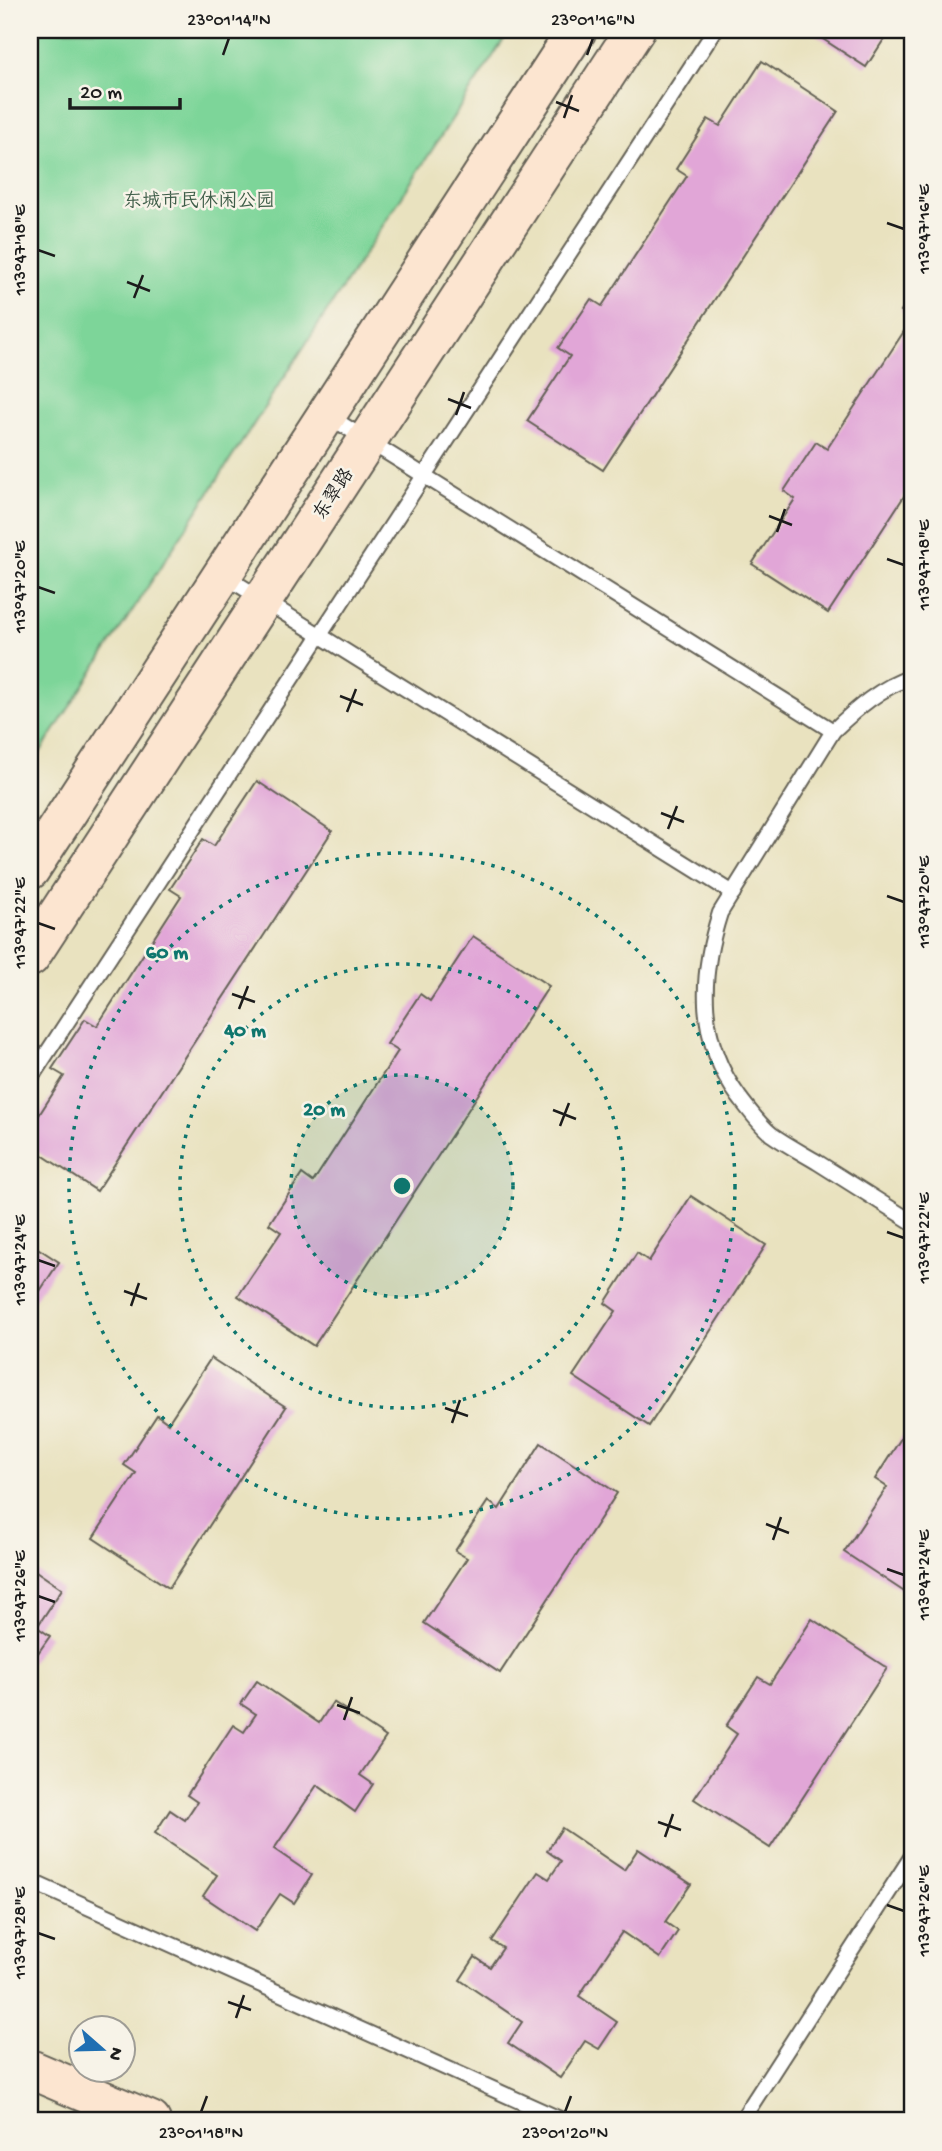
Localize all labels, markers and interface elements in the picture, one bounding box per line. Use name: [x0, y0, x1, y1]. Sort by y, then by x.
text: 23°01'14"N: [187, 11, 271, 32]
text: 23°01'16"N: [551, 11, 635, 32]
scale bar: [70, 66, 180, 110]
text: 20 m: [80, 82, 122, 107]
text: 113°47'16"E: [915, 183, 936, 275]
park label: 东城市民休闲公园: [123, 190, 275, 214]
text: 113°47'18"E: [11, 204, 32, 296]
street label: 东翠路: [309, 464, 360, 525]
text: 113°47'18"E: [915, 519, 936, 611]
text: 113°47'20"E: [11, 540, 32, 634]
text: 113°47'20"E: [915, 855, 936, 949]
text: 113°47'22"E: [11, 877, 32, 969]
text: 60 m: [146, 942, 188, 967]
text: 40 m: [223, 1020, 266, 1045]
text: 20 m: [303, 1099, 345, 1124]
centre of rings: [390, 1174, 414, 1198]
text: 113°47'22"E: [915, 1192, 936, 1284]
text: 113°47'24"E: [11, 1214, 32, 1306]
text: 113°47'24"E: [915, 1529, 936, 1621]
text: 113°47'26"E: [11, 1550, 32, 1643]
text: 113°47'26"E: [915, 1865, 936, 1958]
text: 113°47'28"E: [11, 1886, 32, 1980]
north arrow: [66, 2014, 136, 2084]
text: N: [102, 2044, 128, 2063]
text: 23°01'18"N: [159, 2124, 243, 2145]
text: 23°01'20"N: [522, 2124, 608, 2145]

